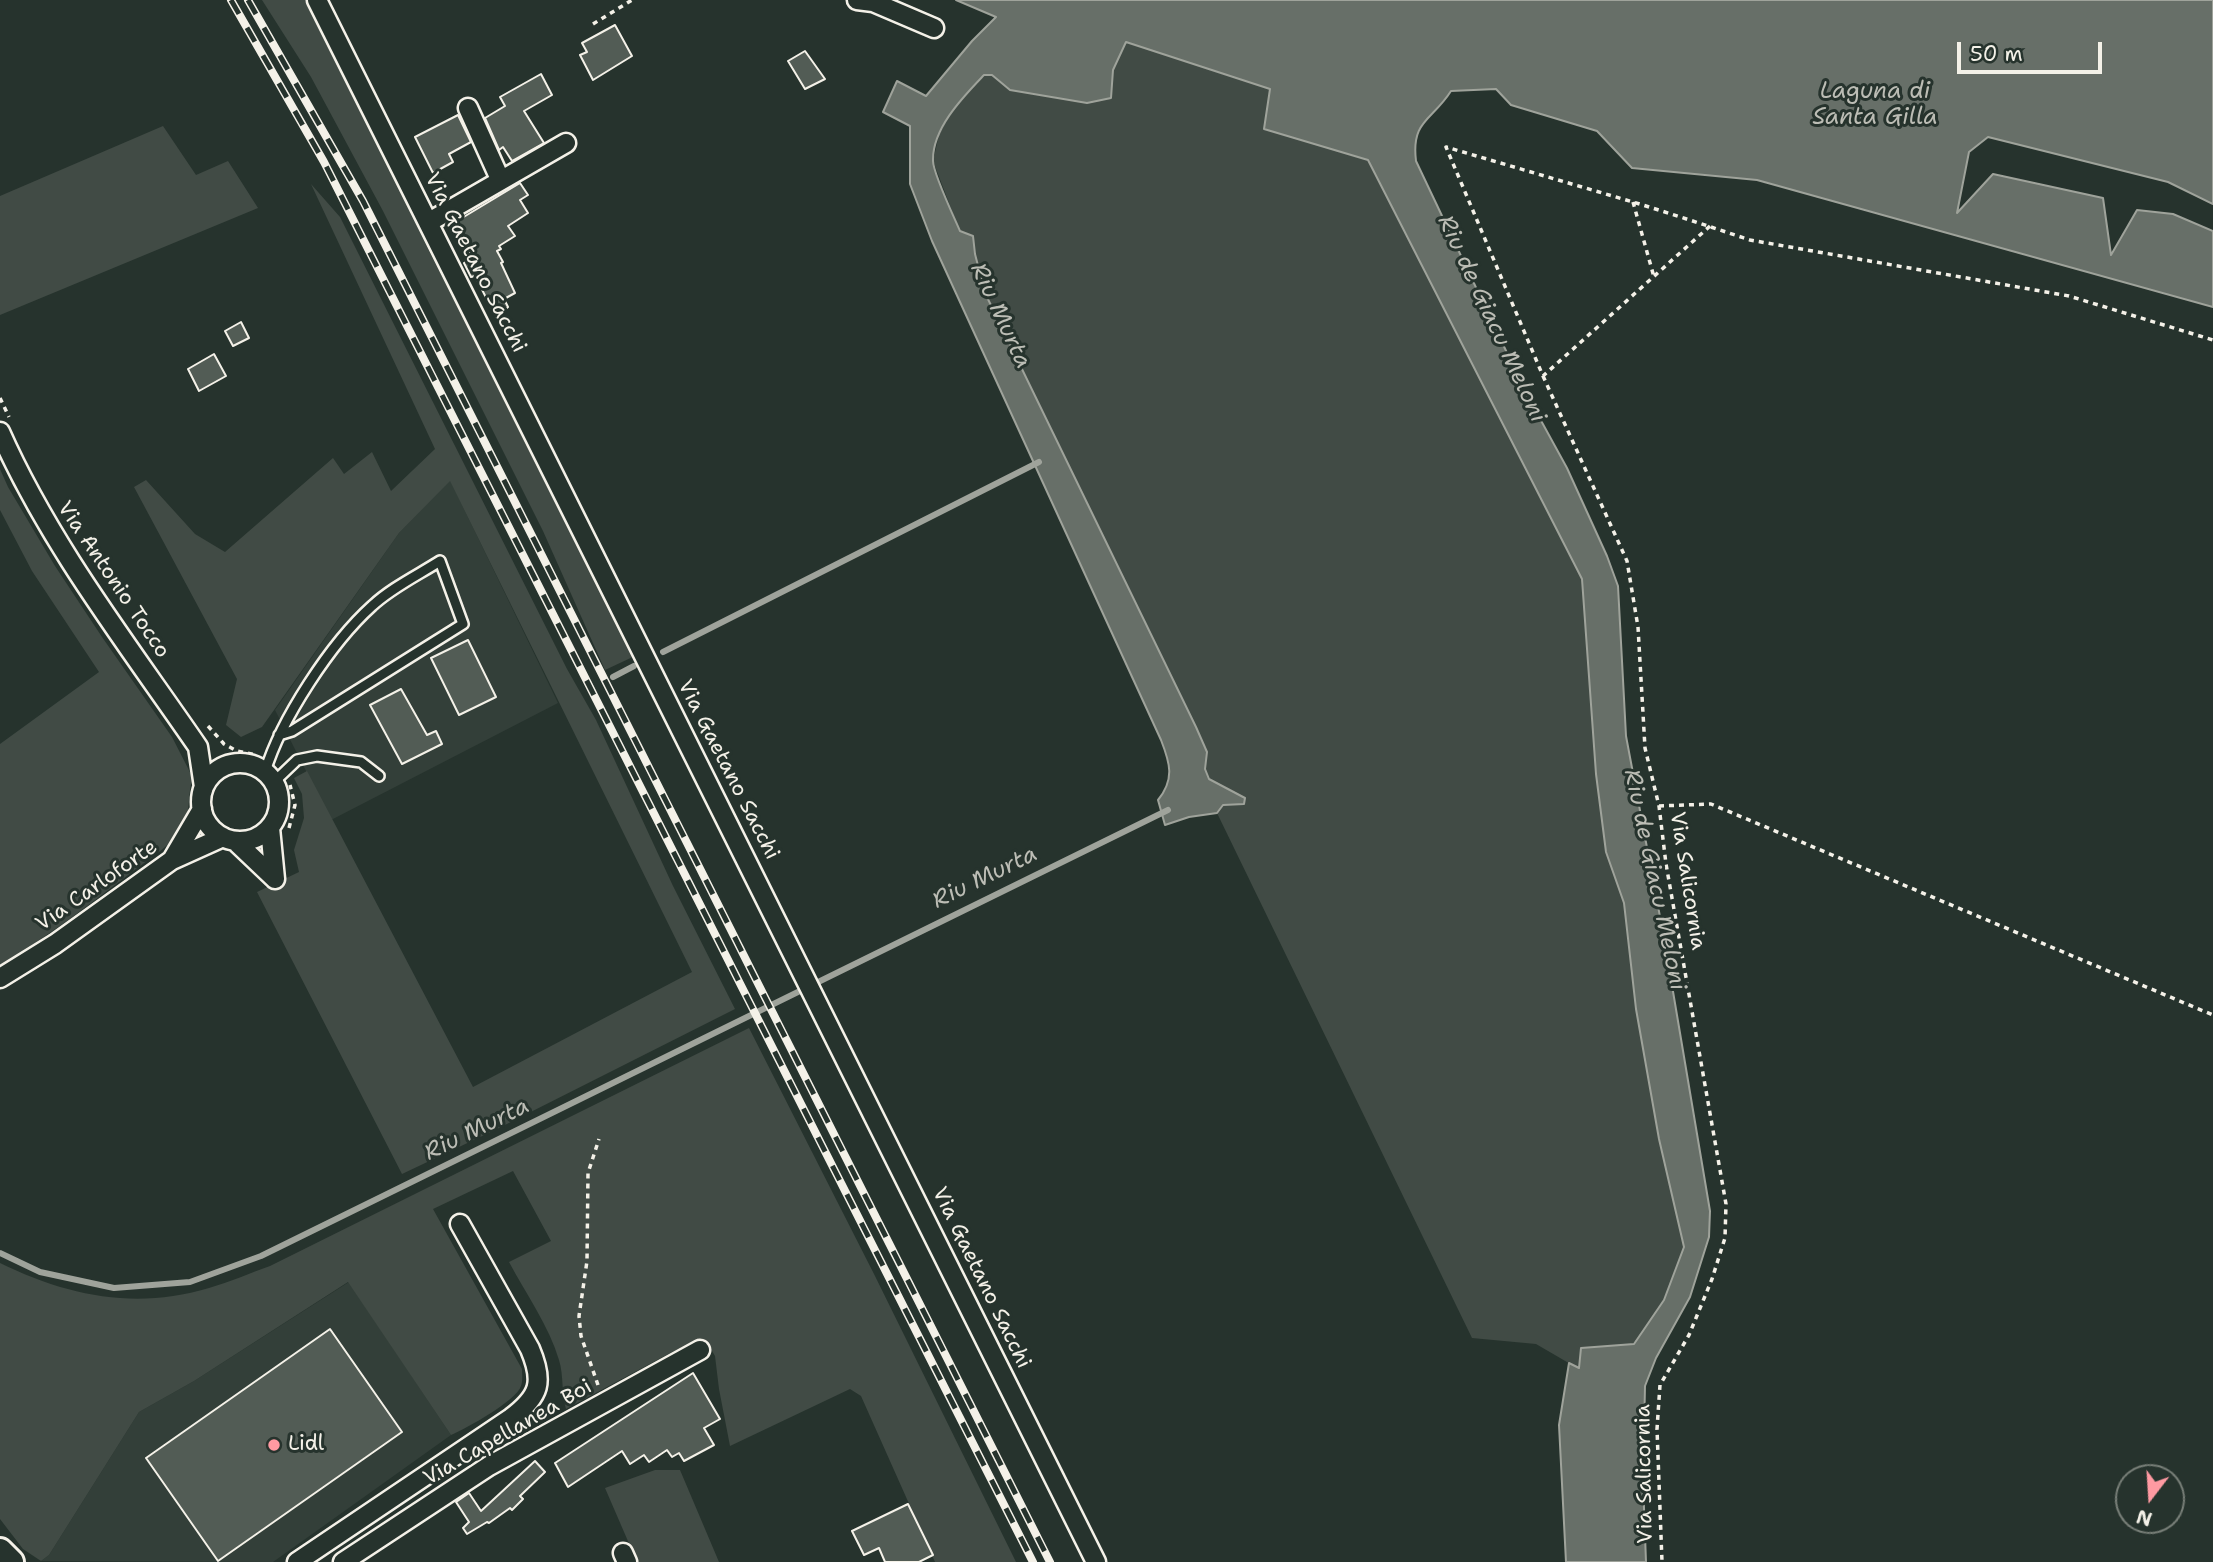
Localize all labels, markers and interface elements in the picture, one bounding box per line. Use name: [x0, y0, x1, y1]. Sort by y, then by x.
scale bar: [1961, 28, 2106, 72]
text: 50 m: [1970, 40, 2023, 68]
water label: Laguna di Santa Gilla: [1812, 78, 1938, 132]
street label: Via Gaetano Sacchi: [419, 169, 531, 357]
water label: Riu de Giacu Meloni: [1431, 211, 1551, 427]
water label: Riu Murta: [964, 259, 1036, 373]
street label: Via Antonio Tocco: [51, 497, 175, 663]
street label: Via Gaetano Sacchi: [672, 676, 784, 864]
water label: Riu de Giacu Meloni: [1617, 767, 1691, 993]
street label: Via Salicornia: [1664, 810, 1710, 952]
street label: Via Carloforte: [31, 835, 163, 937]
water label: Riu Murta: [928, 841, 1042, 915]
water label: Riu Murta: [420, 1093, 534, 1167]
street label: Via Gaetano Sacchi: [926, 1183, 1036, 1373]
street label: Via Capellanea Boi: [419, 1375, 597, 1491]
street label: Via Salicornia: [1631, 1404, 1659, 1544]
place label: Lidl: [288, 1432, 324, 1458]
marker: Lidl: [266, 1437, 282, 1453]
north arrow: [2115, 1464, 2185, 1534]
text: N: [2133, 1503, 2155, 1532]

